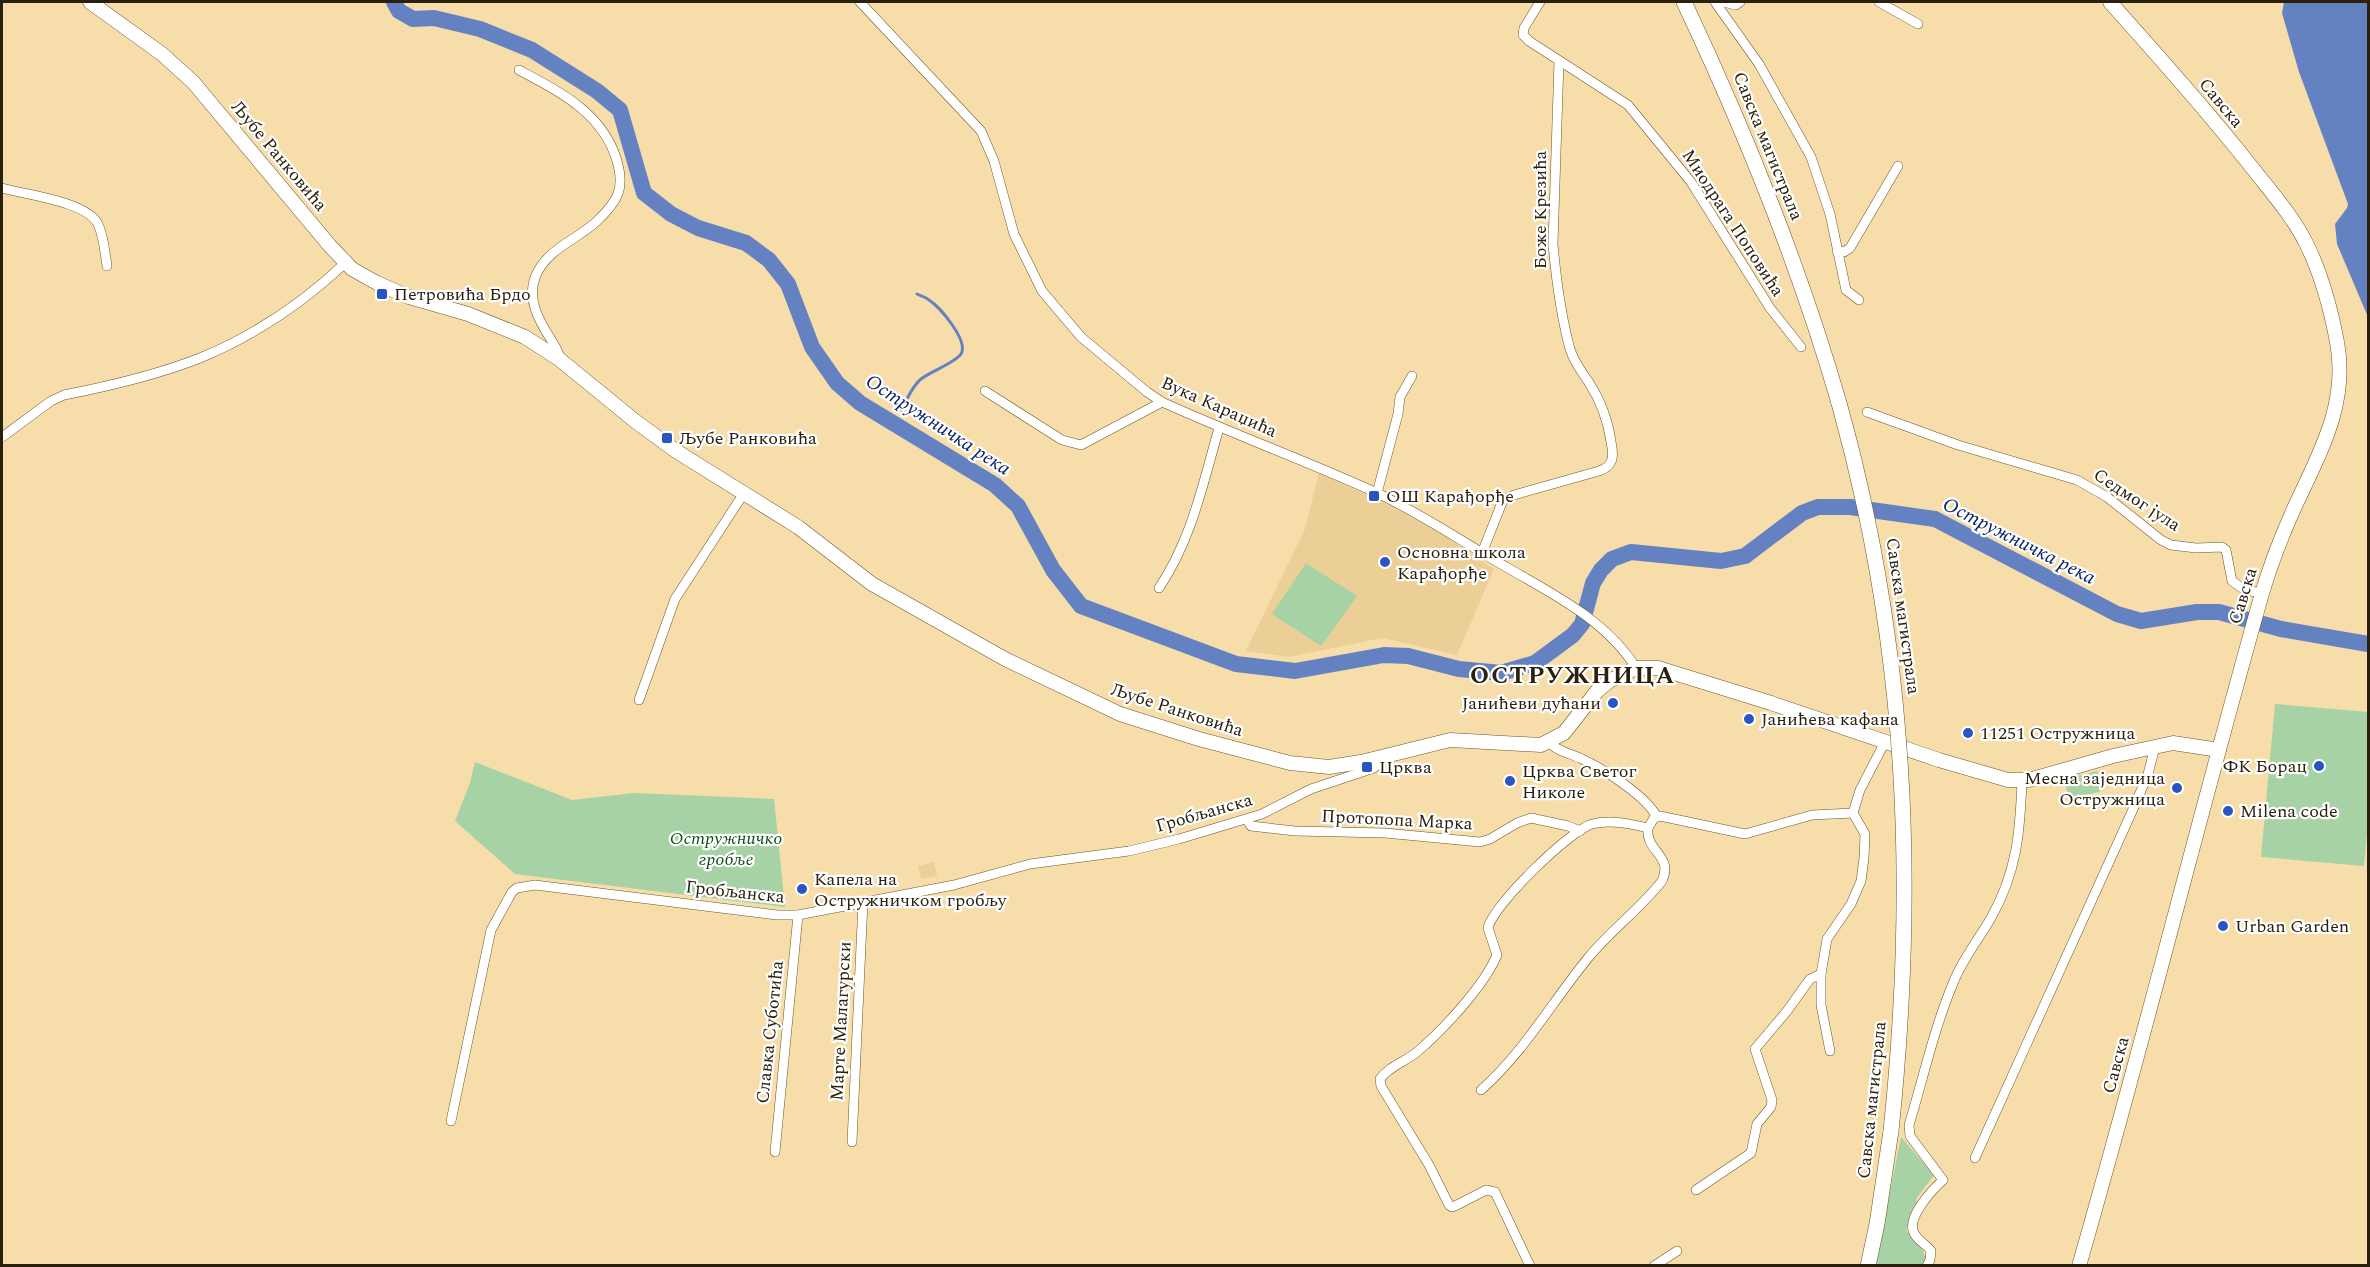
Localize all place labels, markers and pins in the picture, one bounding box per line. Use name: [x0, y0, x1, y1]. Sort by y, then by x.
place label: Петровића Брдо: [394, 281, 531, 308]
marker: Петровића Брдо: [375, 287, 389, 301]
place label: Љубе Ранковића: [679, 425, 817, 452]
marker: Љубе Ранковића: [660, 431, 674, 445]
place label: ОШ Карађорђе: [1386, 483, 1514, 510]
marker: ОШ Карађорђе: [1367, 489, 1381, 503]
place label: Основна школа Карађорђе: [1397, 539, 1526, 587]
marker: Основна школа Карађорђе: [1378, 555, 1392, 569]
place label: Јанићеви дућани: [1462, 690, 1601, 717]
marker: Јанићеви дућани: [1606, 696, 1620, 710]
place label: Јанићева кафана: [1761, 706, 1899, 733]
marker: Јанићева кафана: [1742, 712, 1756, 726]
place label: 11251 Остружница: [1980, 720, 2135, 747]
marker: 11251 Остружница: [1961, 726, 1975, 740]
place label: ФК Борац: [2223, 753, 2307, 780]
place label: Црква: [1379, 754, 1432, 781]
place label: Црква Светог Николе: [1522, 758, 1637, 806]
marker: ФК Борац: [2312, 759, 2326, 773]
marker: Црква: [1360, 760, 1374, 774]
place label: Месна заједница Остружница: [2024, 765, 2165, 813]
marker: Црква Светог Николе: [1503, 774, 1517, 788]
marker: Месна заједница Остружница: [2170, 781, 2184, 795]
place label: Milena code: [2240, 798, 2338, 825]
marker: Milena code: [2221, 804, 2235, 818]
place label: Капела на Остружничком гробљу: [814, 866, 1008, 914]
marker: Капела на Остружничком гробљу: [795, 882, 809, 896]
place label: Urban Garden: [2235, 913, 2349, 940]
marker: Urban Garden: [2216, 919, 2230, 933]

